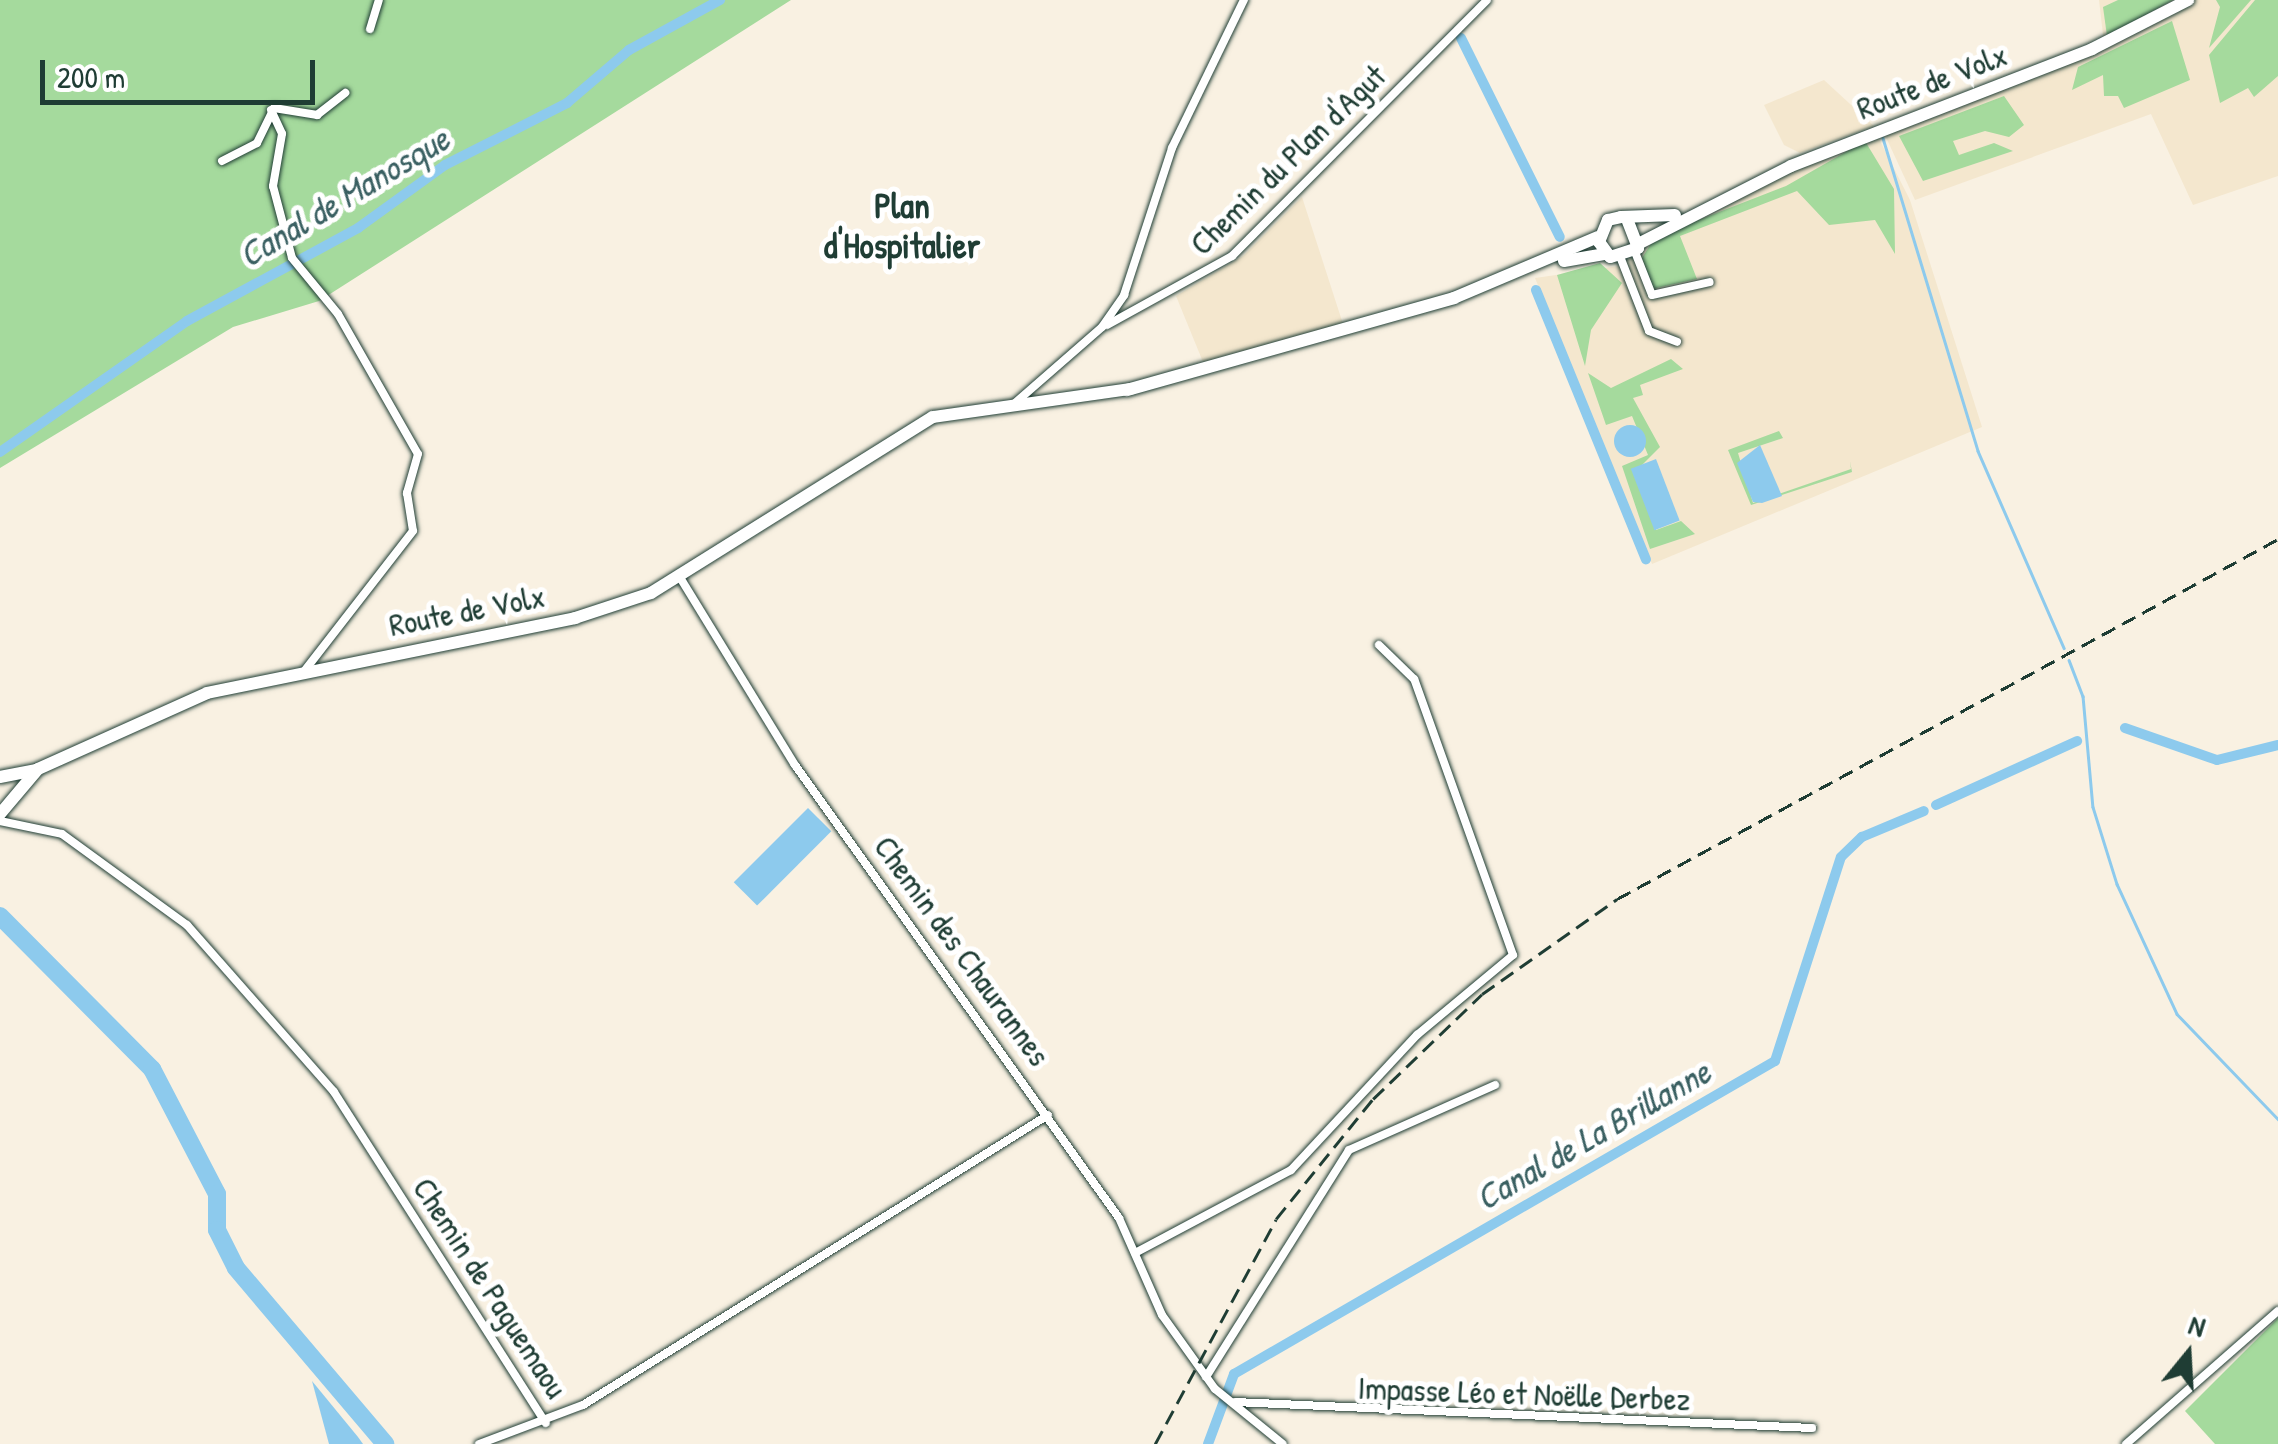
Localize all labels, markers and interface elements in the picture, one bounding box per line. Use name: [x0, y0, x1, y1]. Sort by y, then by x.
street label: Route de Volx: [1852, 36, 2012, 128]
scale bar: [45, 40, 320, 102]
text: 200 m: [57, 57, 125, 97]
street label: Chemin du Plan d'Agut: [1182, 57, 1394, 263]
water label: Canal de Manosque: [231, 118, 457, 276]
district label: Plan d'Hospitalier: [824, 185, 980, 267]
street label: Route de Volx: [386, 577, 548, 645]
street label: Chemin des Chaurannes: [866, 829, 1058, 1073]
water label: Canal de La Brillanne: [1468, 1051, 1718, 1219]
street label: Chemin de Paguemaou: [405, 1171, 575, 1405]
north arrow: [2138, 1304, 2238, 1404]
text: N: [2184, 1305, 2210, 1346]
street label: Impasse Léo et Noëlle Derbez: [1357, 1369, 1691, 1419]

